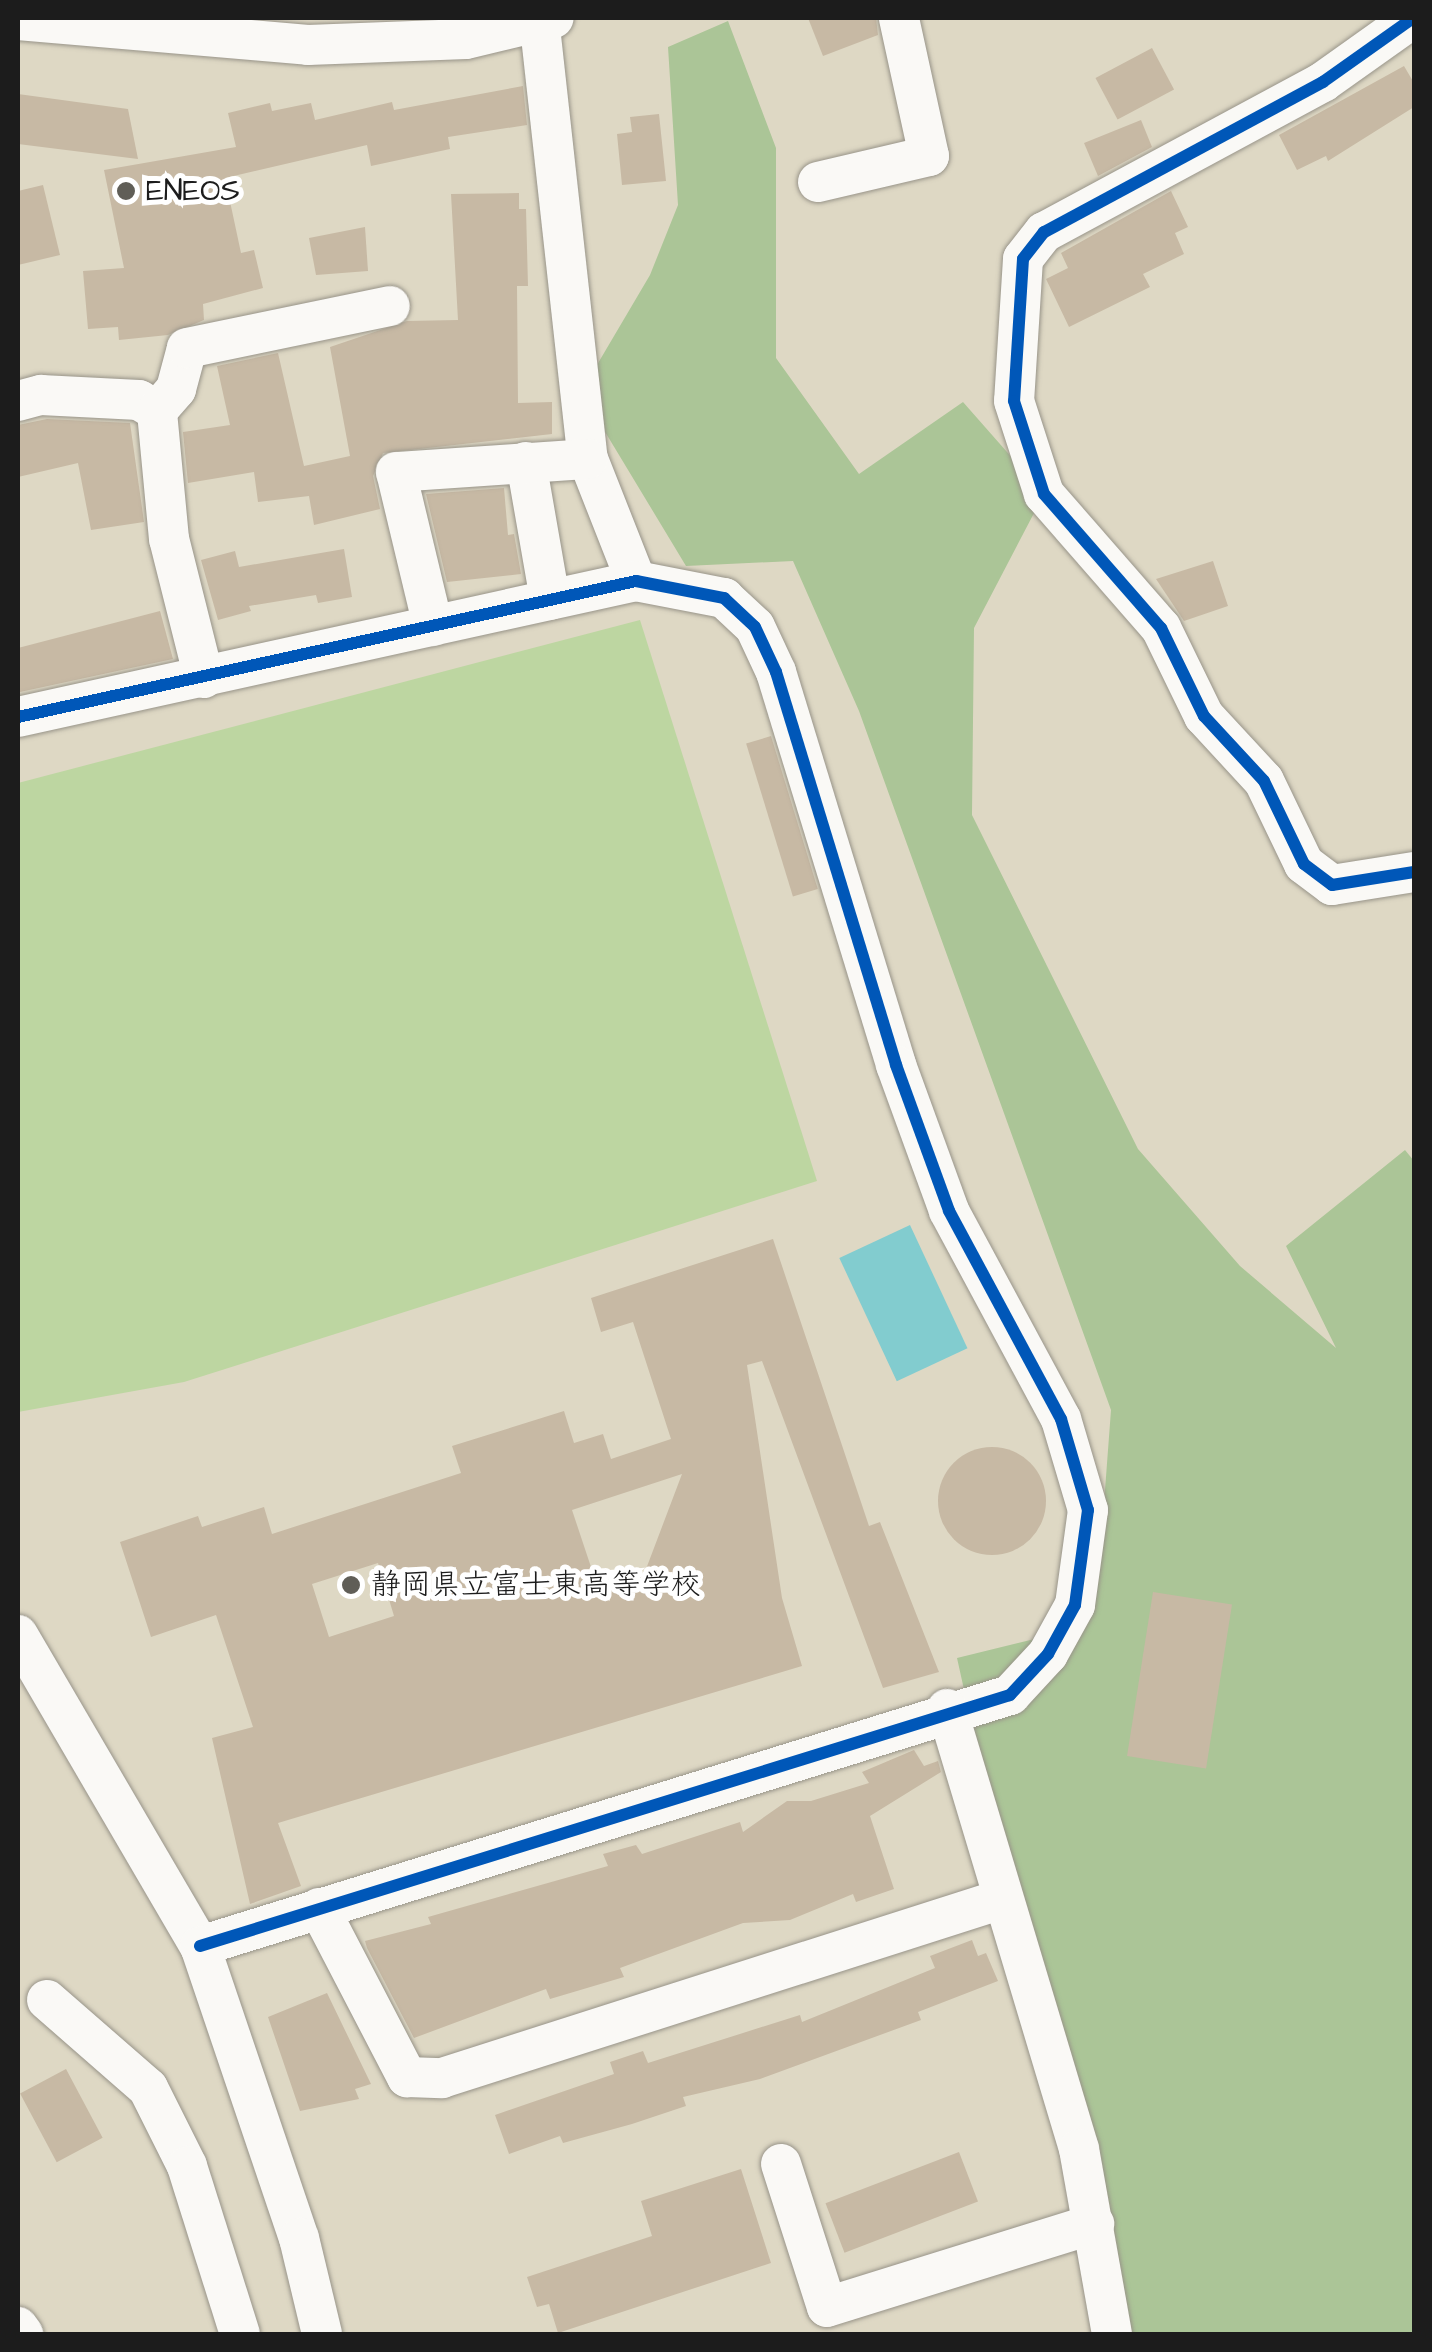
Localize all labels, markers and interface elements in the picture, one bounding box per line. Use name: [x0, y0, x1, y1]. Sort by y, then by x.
place label: ENEOS: [146, 173, 240, 209]
marker: ENEOS: [115, 180, 137, 202]
place label: 静岡県立富士東高等学校: [371, 1567, 701, 1603]
marker: 静岡県立富士東高等学校: [340, 1574, 362, 1596]

